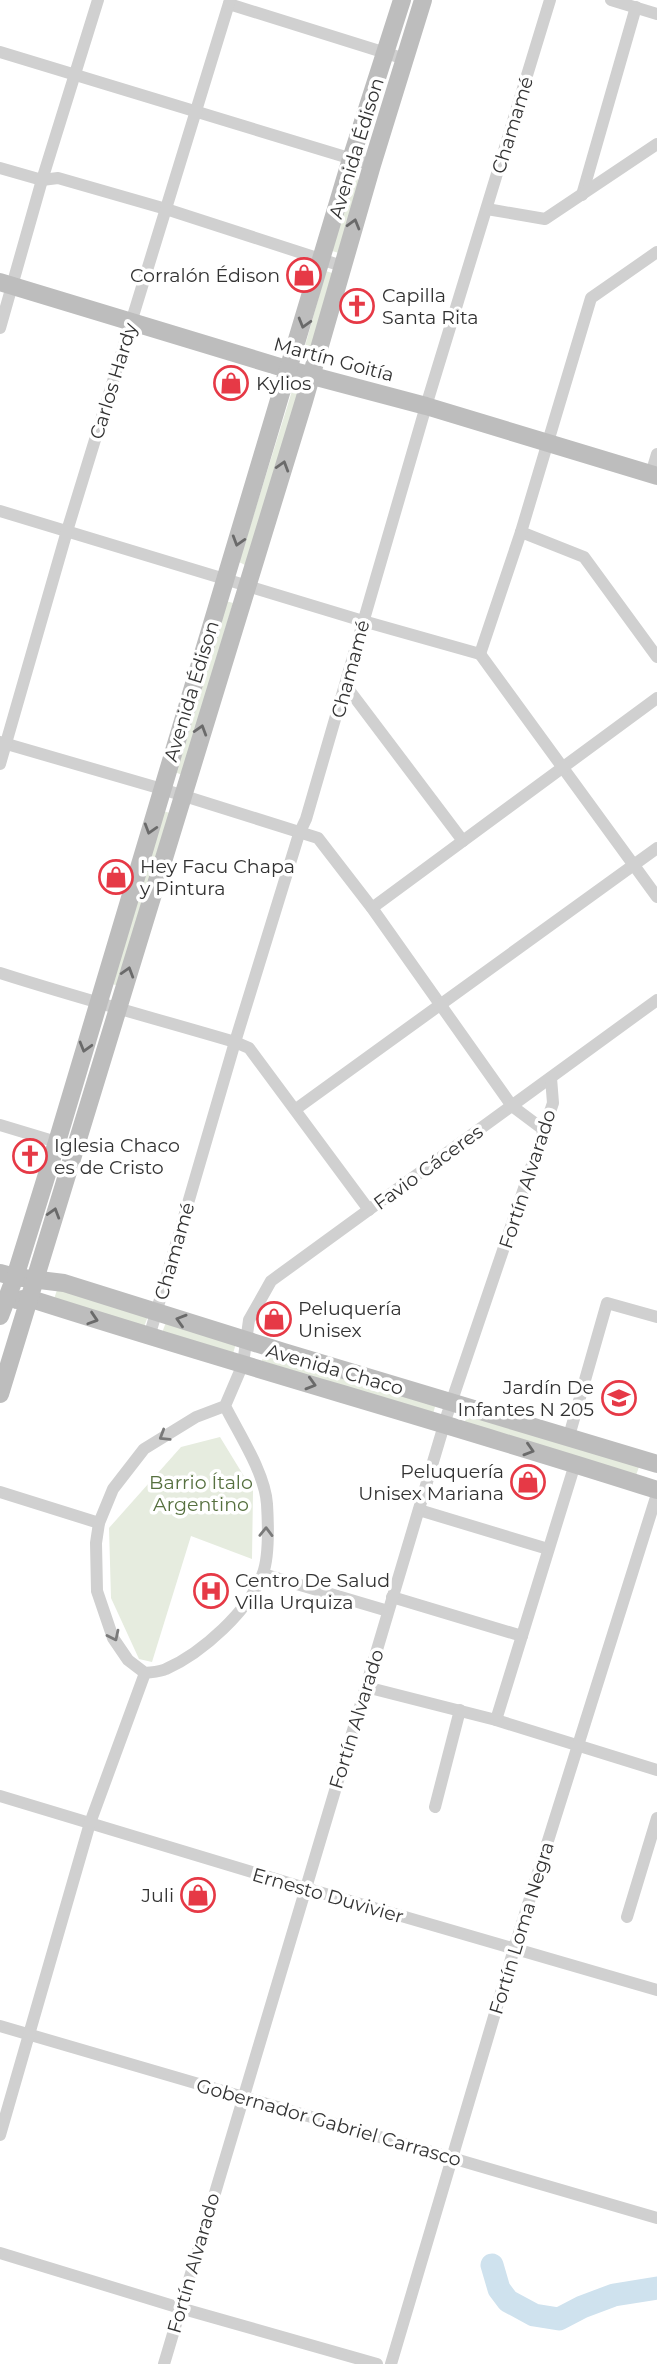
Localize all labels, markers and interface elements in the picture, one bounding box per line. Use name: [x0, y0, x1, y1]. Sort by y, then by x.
street label: Chamamé: [487, 74, 538, 177]
street label: Avenida Édison: [324, 75, 389, 221]
one-way arrow: [346, 218, 361, 230]
shop icon: Corralón Édison: [285, 256, 323, 294]
place label: Corralón Édison: [130, 264, 280, 287]
place label: Capilla Santa Rita: [382, 284, 479, 329]
church icon: Capilla Santa Rita: [338, 287, 376, 325]
one-way arrow: [297, 317, 312, 329]
street label: Carlos Hardy: [85, 320, 142, 442]
street label: Martín Goitía: [271, 332, 396, 387]
shop icon: Kylios: [212, 364, 250, 402]
place label: Kylios: [256, 372, 311, 395]
one-way arrow: [275, 460, 290, 472]
one-way arrow: [232, 535, 247, 547]
street label: Avenida Édison: [159, 618, 224, 764]
street label: Chamamé: [326, 618, 375, 721]
one-way arrow: [193, 724, 208, 736]
one-way arrow: [144, 823, 159, 835]
place label: Hey Facu Chapa y Pintura: [139, 855, 295, 900]
shop icon: Hey Facu Chapa y Pintura: [97, 858, 135, 896]
one-way arrow: [120, 967, 135, 979]
one-way arrow: [78, 1040, 93, 1052]
street label: Fortín Alvarado: [494, 1107, 561, 1252]
street label: Favio Cáceres: [369, 1120, 487, 1215]
place label: Iglesia Chaco es de Cristo: [54, 1134, 180, 1179]
church icon: Iglesia Chaco es de Cristo: [11, 1137, 49, 1175]
street label: Chamamé: [150, 1200, 199, 1303]
one-way arrow: [46, 1208, 61, 1220]
place label: Peluquería Unisex: [298, 1297, 402, 1342]
shop icon: Peluquería Unisex: [255, 1300, 293, 1338]
one-way arrow: [87, 1311, 99, 1325]
one-way arrow: [175, 1314, 187, 1329]
street label: Avenida Chaco: [264, 1339, 406, 1400]
one-way arrow: [305, 1376, 317, 1391]
place label: Jardín De Infantes N 205: [458, 1376, 594, 1421]
school or university icon: Jardín De Infantes N 205: [600, 1379, 638, 1417]
one-way arrow: [159, 1428, 172, 1441]
one-way arrow: [523, 1441, 535, 1456]
place label: Peluquería Unisex Mariana: [358, 1460, 504, 1505]
shop icon: Peluquería Unisex Mariana: [509, 1463, 547, 1501]
park label: Barrio Ítalo Argentino: [149, 1471, 253, 1516]
one-way arrow: [259, 1527, 274, 1538]
place label: Centro De Salud Villa Urquiza: [235, 1569, 390, 1614]
hospital icon: Centro De Salud Villa Urquiza: [192, 1572, 230, 1610]
one-way arrow: [105, 1628, 119, 1641]
street label: Fortín Alvarado: [324, 1646, 389, 1792]
street label: Fortín Loma Negra: [484, 1839, 559, 2017]
street label: Ernesto Duvivier: [250, 1863, 406, 1928]
shop icon: Juli: [179, 1876, 217, 1914]
place label: Juli: [140, 1884, 174, 1907]
street label: Gobernador Gabriel Carrasco: [194, 2074, 464, 2171]
street label: Fortín Alvarado: [162, 2190, 225, 2336]

